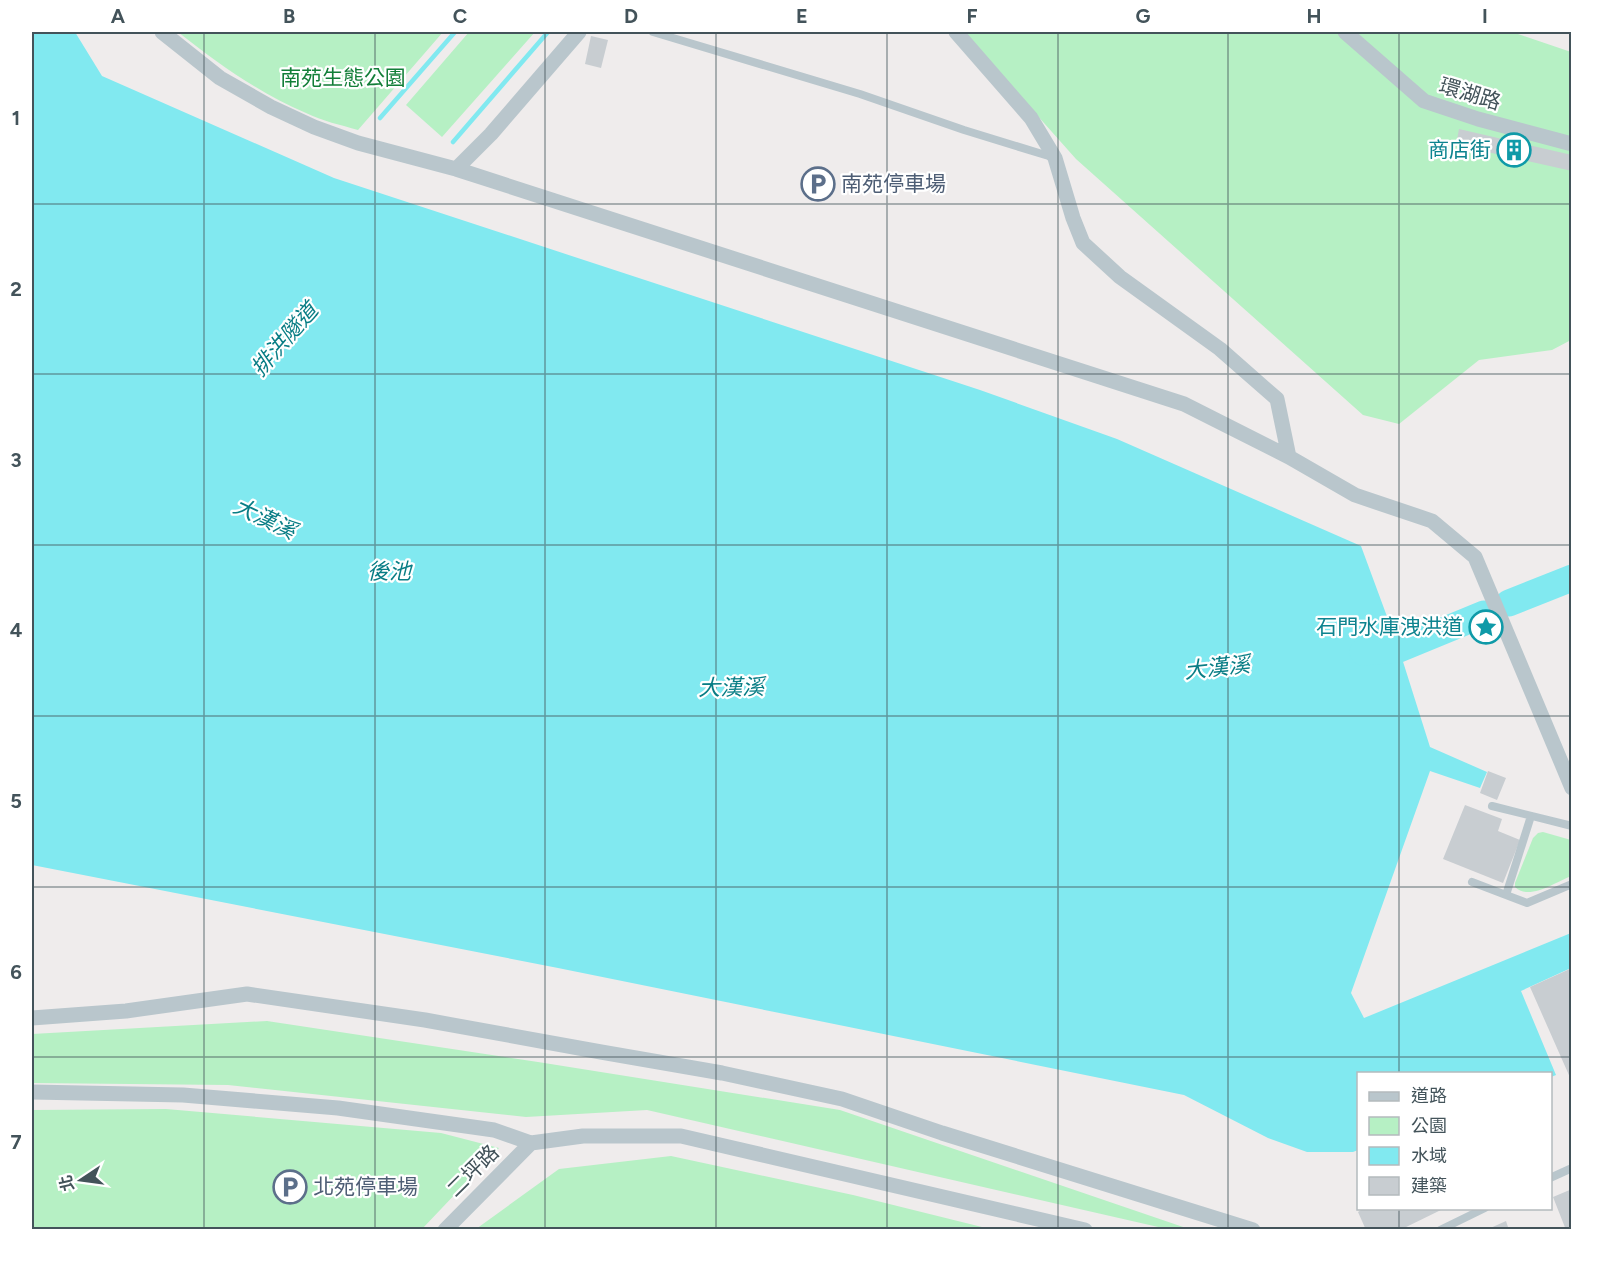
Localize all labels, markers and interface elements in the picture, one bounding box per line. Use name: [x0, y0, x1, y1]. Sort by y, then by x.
text: A: [111, 4, 126, 28]
text: B: [283, 4, 295, 28]
text: C: [453, 4, 467, 28]
text: D: [624, 4, 638, 28]
text: E: [796, 4, 808, 28]
text: F: [966, 4, 978, 28]
text: G: [1136, 4, 1151, 28]
text: H: [1307, 4, 1322, 28]
text: I: [1482, 4, 1488, 28]
park label: 南苑生態公園: [280, 65, 406, 90]
street label: 環湖路: [1436, 72, 1504, 115]
text: 1: [12, 106, 20, 130]
building icon: 商店街: [1496, 132, 1532, 168]
place label: 商店街: [1428, 137, 1491, 162]
parking icon: 南苑停車場: [800, 166, 836, 202]
place label: 南苑停車場: [841, 171, 946, 196]
text: 2: [10, 277, 22, 301]
water label: 排洪隧道: [245, 295, 325, 381]
text: 3: [10, 448, 22, 472]
water label: 大漢溪: [229, 492, 303, 546]
water label: 後池: [367, 558, 413, 585]
place icon: 石門水庫洩洪道: [1468, 609, 1504, 645]
place label: 石門水庫洩洪道: [1316, 614, 1463, 639]
text: 4: [10, 618, 23, 642]
water label: 大漢溪: [1183, 650, 1254, 684]
water label: 大漢溪: [698, 673, 767, 702]
text: 5: [10, 789, 22, 813]
text: 6: [10, 960, 22, 984]
legend: [1357, 1072, 1552, 1210]
text: 道路: [1411, 1085, 1447, 1107]
text: 公園: [1411, 1115, 1447, 1137]
text: 7: [10, 1130, 22, 1154]
street label: 二坪路: [442, 1140, 504, 1202]
text: 水域: [1411, 1145, 1447, 1167]
north arrow: [51, 1150, 111, 1210]
parking icon: 北苑停車場: [272, 1169, 308, 1205]
text: 北: [56, 1173, 78, 1193]
place label: 北苑停車場: [313, 1174, 418, 1199]
text: 建築: [1411, 1175, 1447, 1197]

